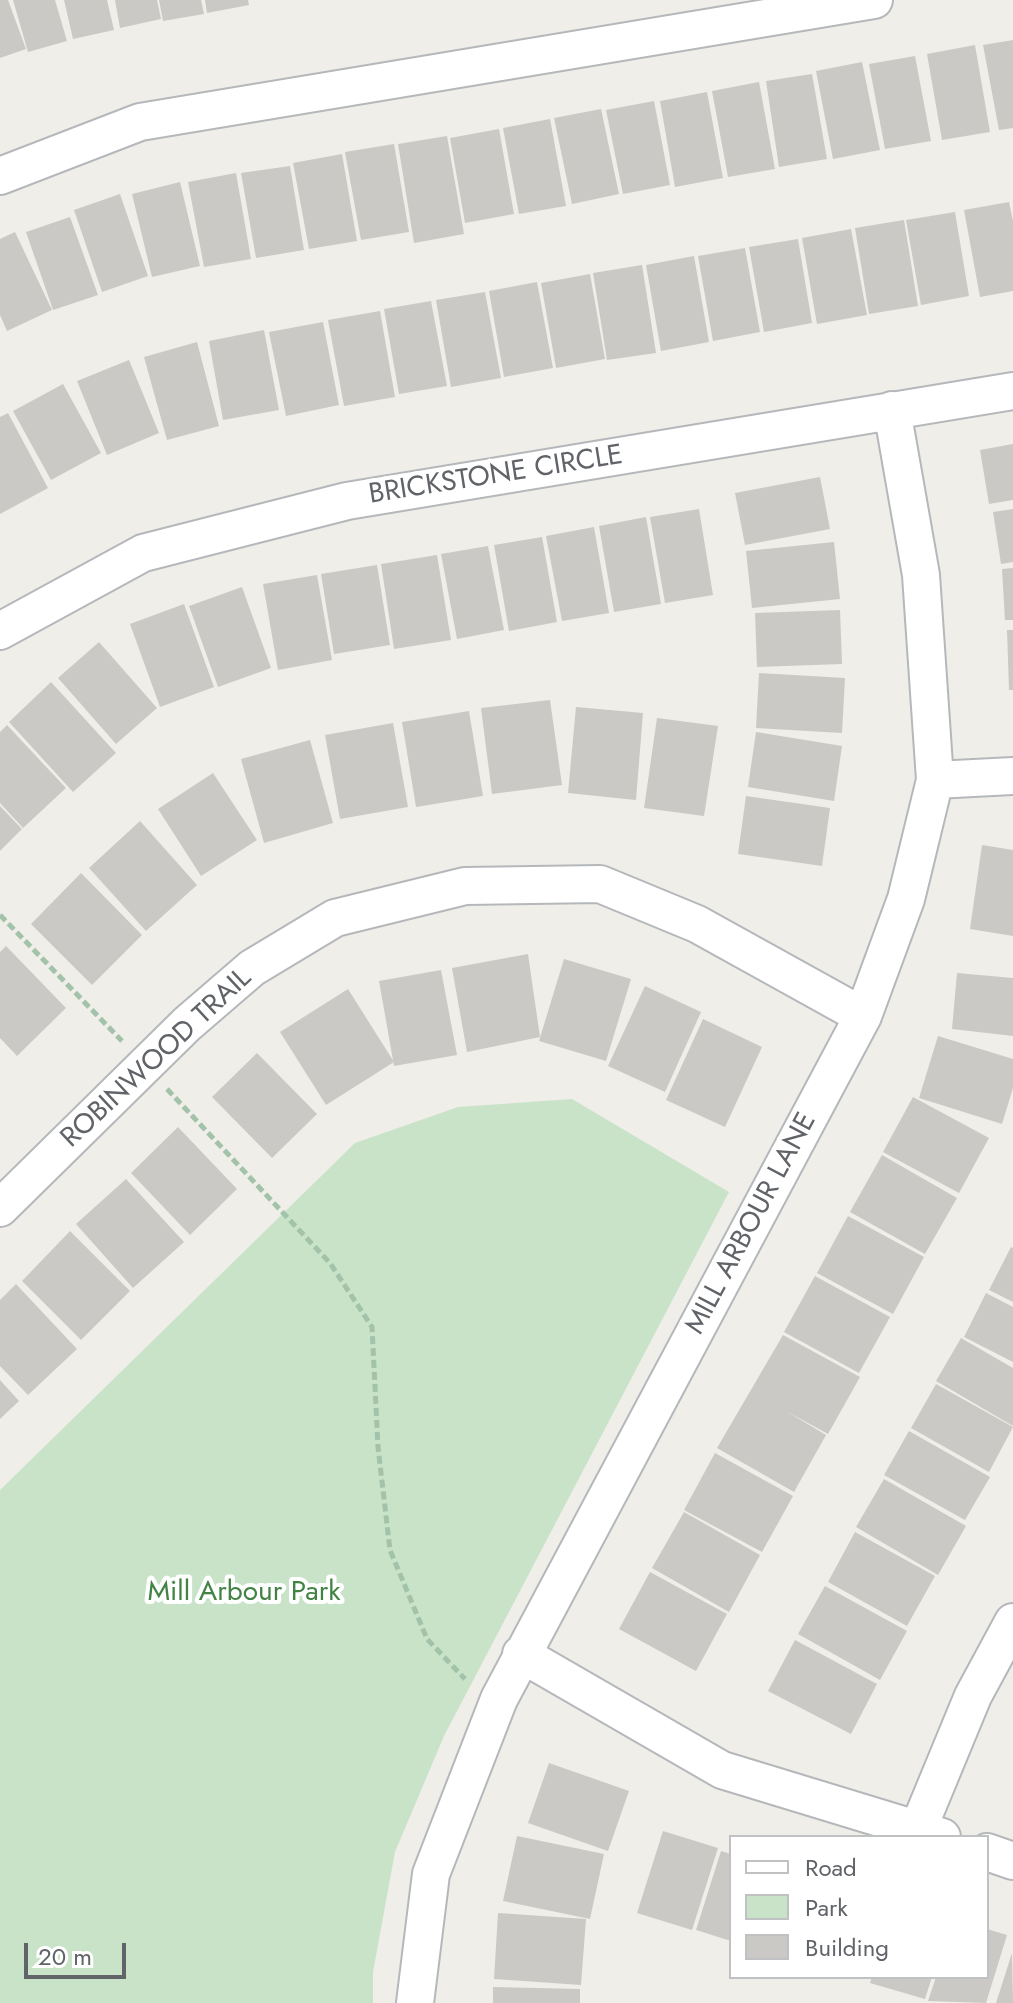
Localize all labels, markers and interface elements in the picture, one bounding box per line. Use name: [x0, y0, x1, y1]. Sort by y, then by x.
street label: BRICKSTONE CIRCLE: [367, 439, 625, 513]
street label: ROBINWOOD TRAIL: [55, 962, 259, 1156]
street label: MILL ARBOUR LANE: [679, 1108, 825, 1340]
park label: Mill Arbour Park: [147, 1576, 341, 1610]
legend: [729, 1835, 989, 1979]
text: Road: [805, 1850, 857, 1885]
text: Park: [805, 1890, 848, 1925]
scale bar: [28, 1927, 130, 1977]
text: Building: [805, 1930, 889, 1965]
text: 20 m: [38, 1939, 92, 1974]

